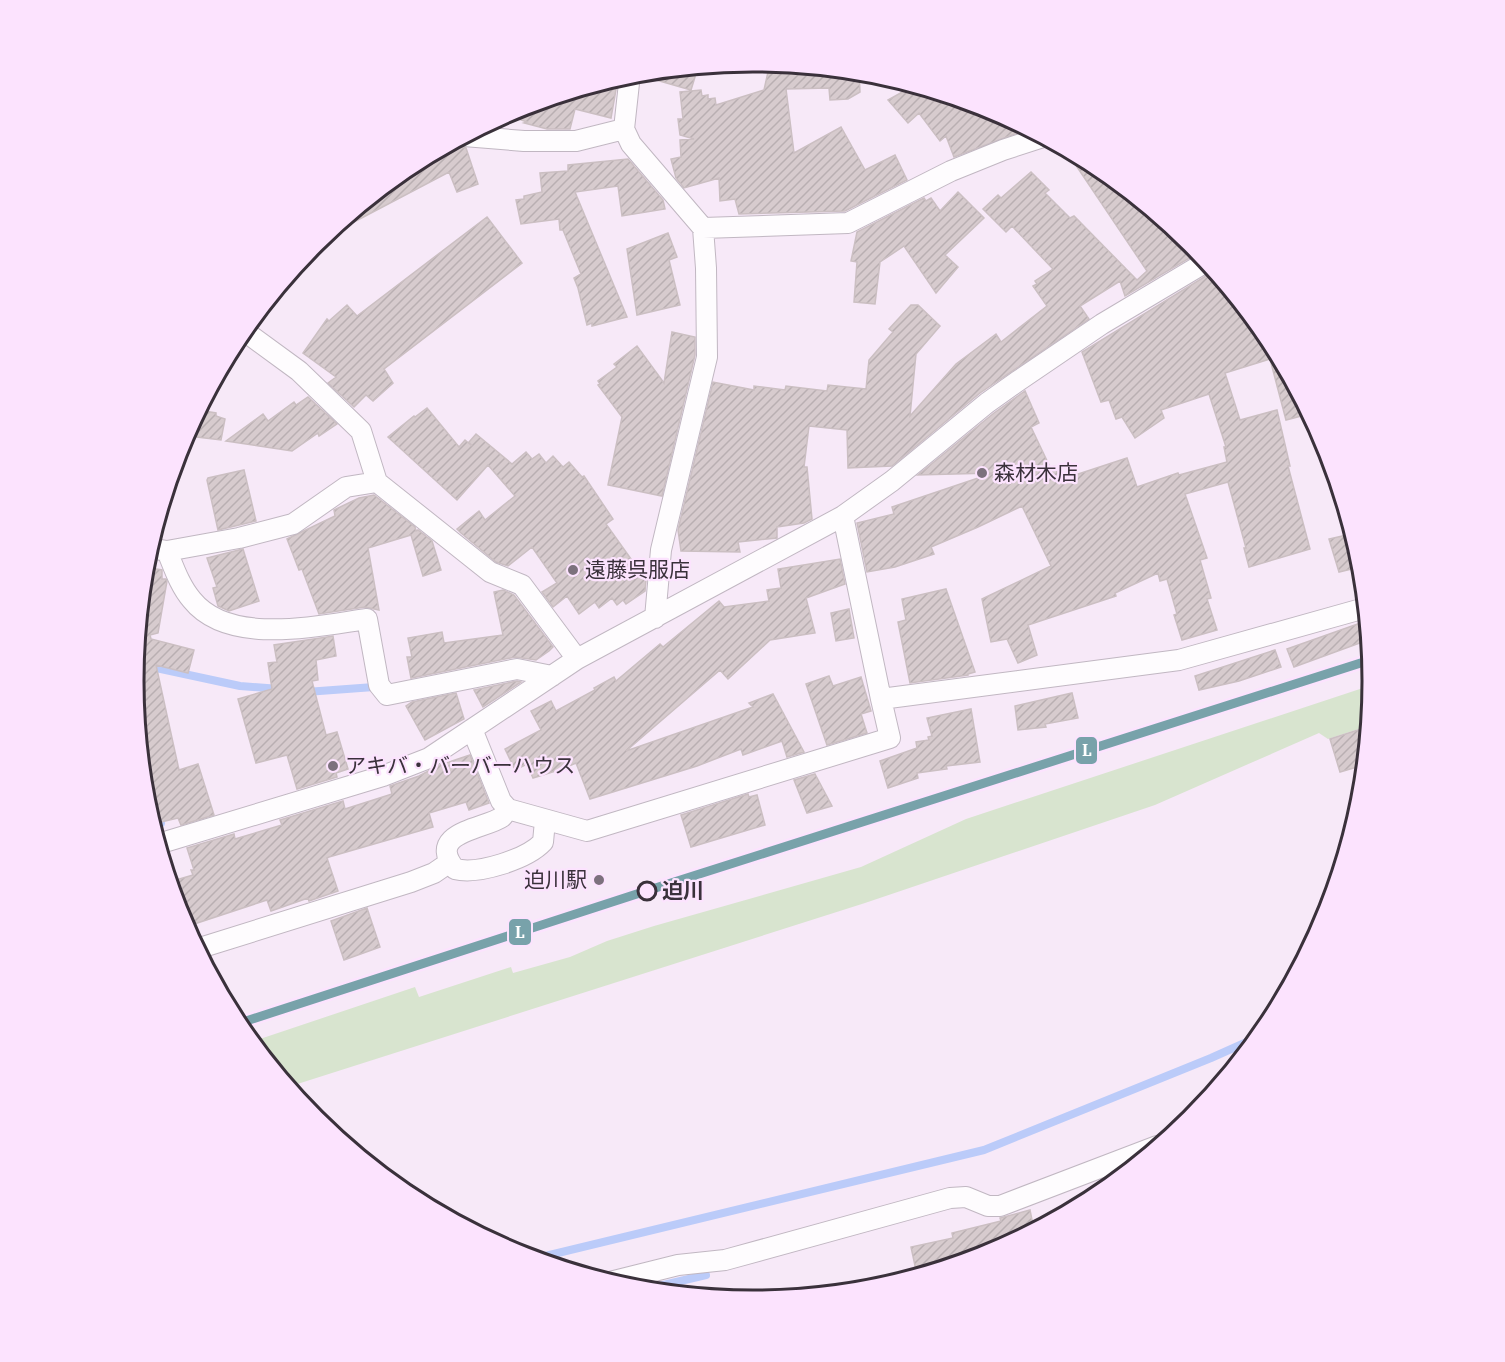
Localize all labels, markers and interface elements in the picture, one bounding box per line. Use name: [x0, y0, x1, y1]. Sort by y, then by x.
place label: 森材木店: [994, 458, 1078, 486]
marker: 森材木店: [975, 466, 989, 480]
place label: 遠藤呉服店: [585, 555, 690, 583]
marker: 遠藤呉服店: [566, 563, 580, 577]
line badge: L: [1075, 736, 1098, 765]
text: L: [1082, 740, 1092, 760]
place label: アキバ・バーバーハウス: [345, 751, 575, 779]
marker: アキバ・バーバーハウス: [326, 759, 340, 773]
place label: 迫川駅: [524, 865, 587, 893]
marker: 迫川駅: [592, 873, 606, 887]
place label: 迫川: [662, 876, 704, 904]
marker: 迫川: [637, 881, 657, 901]
line badge: L: [508, 918, 532, 946]
text: L: [515, 922, 525, 942]

